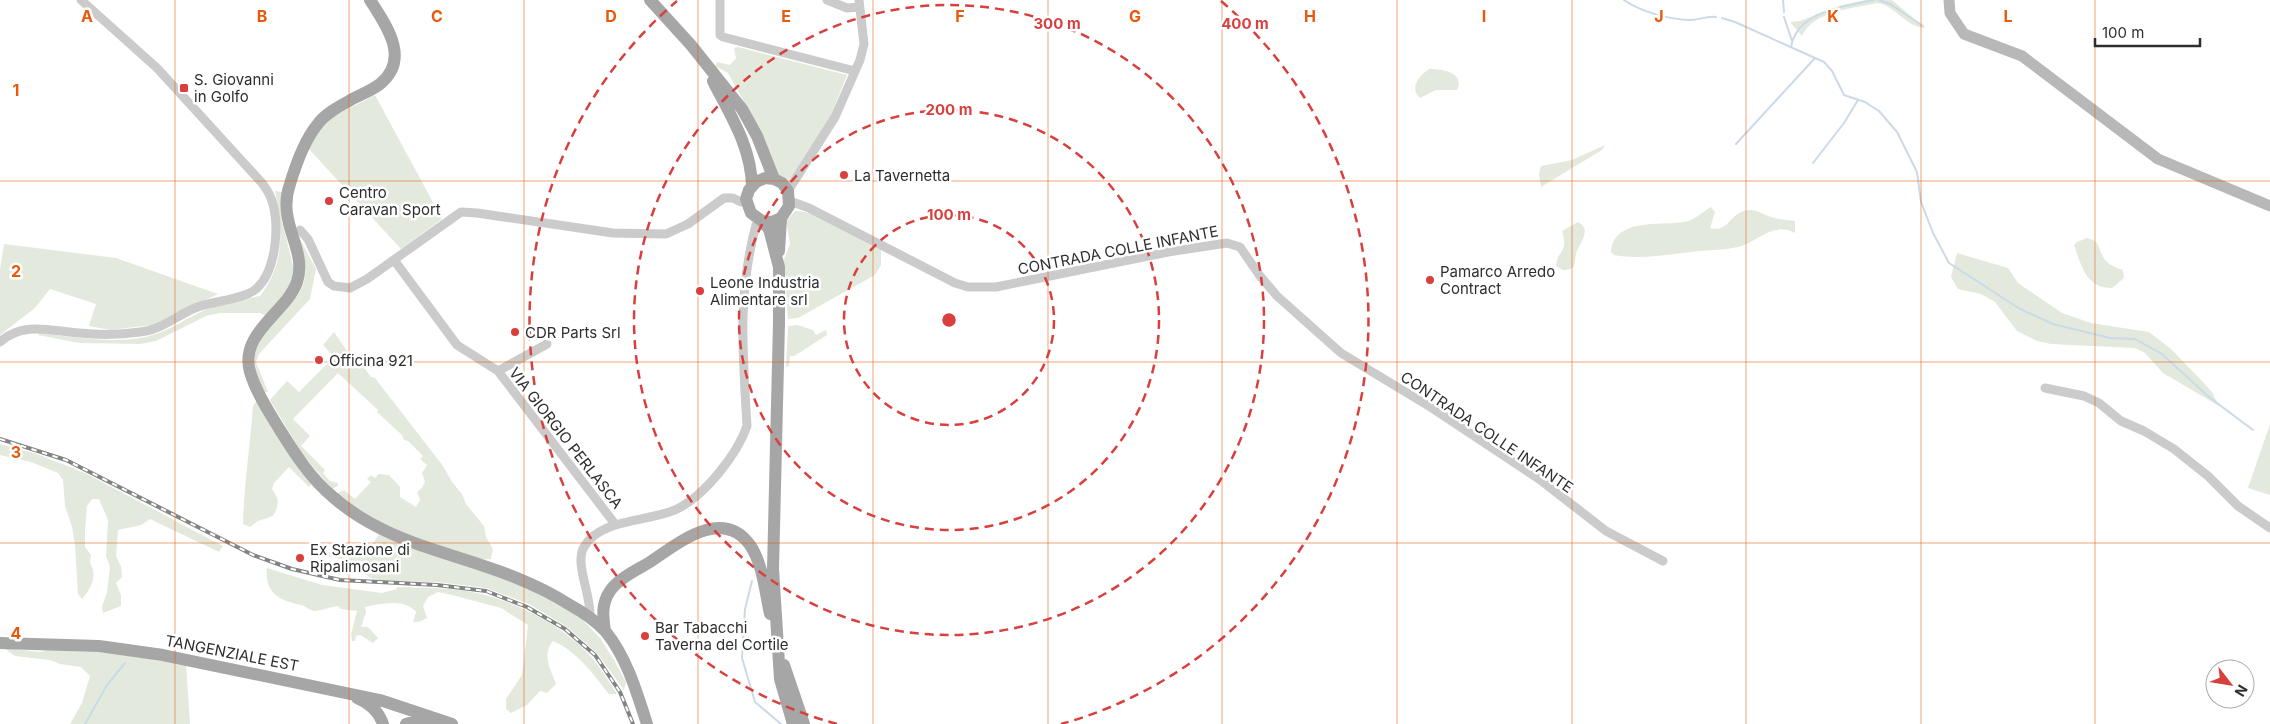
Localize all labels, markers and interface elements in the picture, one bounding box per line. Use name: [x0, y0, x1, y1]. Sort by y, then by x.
text: A: [81, 6, 93, 26]
text: B: [257, 6, 267, 26]
text: C: [431, 6, 443, 26]
text: D: [605, 6, 617, 26]
text: E: [781, 6, 791, 26]
text: F: [955, 6, 965, 26]
text: G: [1129, 6, 1141, 26]
text: H: [1304, 6, 1316, 26]
text: I: [1482, 6, 1486, 26]
text: J: [1654, 6, 1664, 26]
text: K: [1827, 6, 1839, 26]
text: L: [2003, 6, 2013, 26]
text: 300 m: [1033, 14, 1081, 33]
text: 400 m: [1221, 14, 1269, 33]
scale bar: [2095, 15, 2200, 47]
text: 100 m: [2102, 23, 2144, 42]
place label: S. Giovanni in Golfo: [194, 70, 274, 106]
text: 1: [13, 80, 19, 100]
marker: S. Giovanni in Golfo: [178, 82, 190, 94]
text: 200 m: [926, 100, 972, 119]
place label: La Tavernetta: [854, 166, 950, 185]
marker: La Tavernetta: [838, 169, 850, 181]
place label: Centro Caravan Sport: [339, 183, 441, 219]
marker: Centro Caravan Sport: [323, 195, 335, 207]
text: 100 m: [927, 205, 971, 224]
street label: CONTRADA COLLE INFANTE: [1016, 221, 1220, 279]
text: 2: [11, 261, 21, 281]
place label: Pamarco Arredo Contract: [1440, 262, 1555, 298]
place label: Leone Industria Alimentare srl: [710, 273, 820, 309]
marker: Pamarco Arredo Contract: [1424, 274, 1436, 286]
marker: Leone Industria Alimentare srl: [694, 285, 706, 297]
centre of rings: [940, 311, 958, 329]
place label: CDR Parts Srl: [525, 323, 621, 342]
marker: CDR Parts Srl: [509, 326, 521, 338]
place label: Officina 921: [329, 351, 413, 370]
marker: Officina 921: [313, 354, 325, 366]
street label: VIA GIORGIO PERLASCA: [505, 364, 627, 512]
street label: CONTRADA COLLE INFANTE: [1397, 367, 1577, 497]
text: 3: [11, 442, 21, 462]
place label: Ex Stazione di Ripalimosani: [310, 540, 410, 576]
marker: Ex Stazione di Ripalimosani: [294, 552, 306, 564]
place label: Bar Tabacchi Taverna del Cortile: [655, 618, 789, 654]
text: 4: [11, 623, 22, 643]
marker: Bar Tabacchi Taverna del Cortile: [639, 630, 651, 642]
street label: TANGENZIALE EST: [164, 631, 300, 675]
north arrow: [2205, 659, 2255, 709]
text: N: [2232, 682, 2252, 700]

